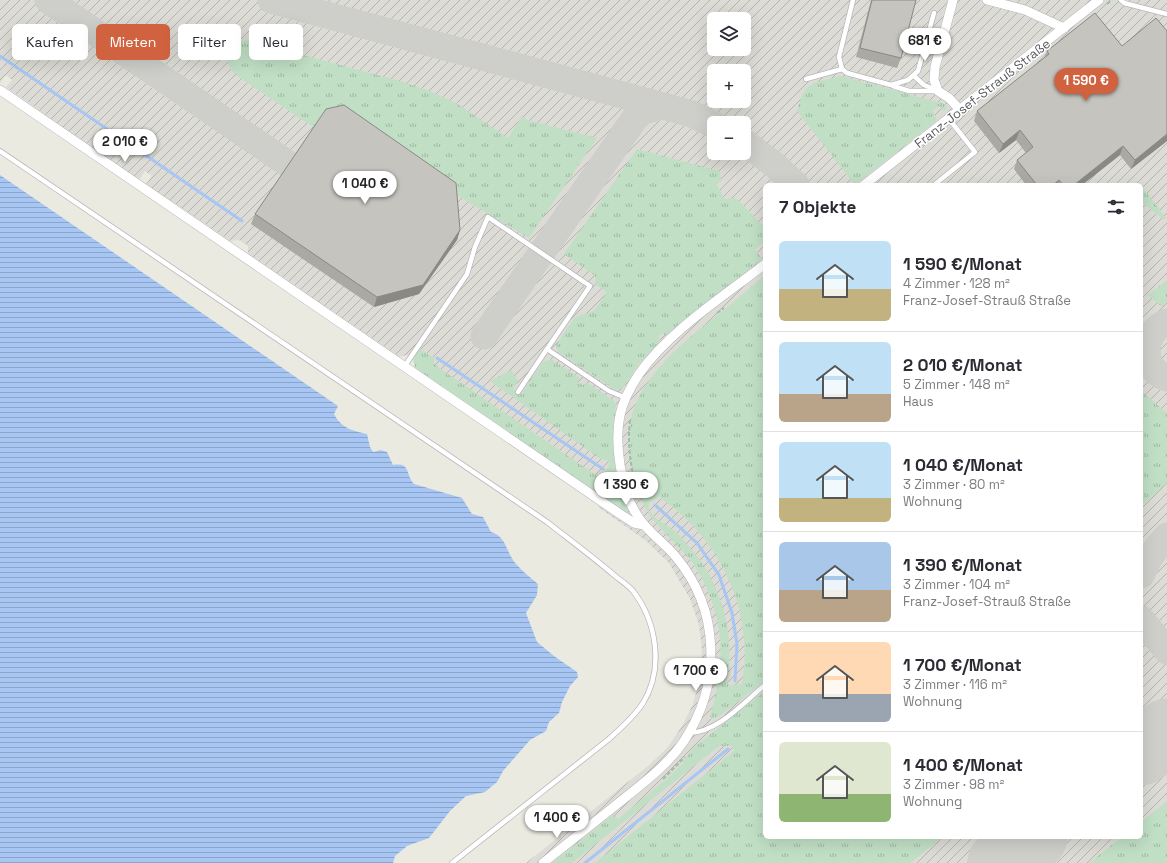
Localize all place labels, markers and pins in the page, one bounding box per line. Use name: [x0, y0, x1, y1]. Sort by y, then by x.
pin: 681 €: [897, 28, 953, 62]
pin: 1 590 €: [1049, 68, 1123, 102]
pin: 2 010 €: [88, 129, 162, 163]
pin: 1 040 €: [328, 171, 402, 205]
pin: 1 390 €: [589, 472, 663, 506]
pin: 1 700 €: [659, 658, 733, 692]
pin: 1 400 €: [520, 805, 594, 839]

